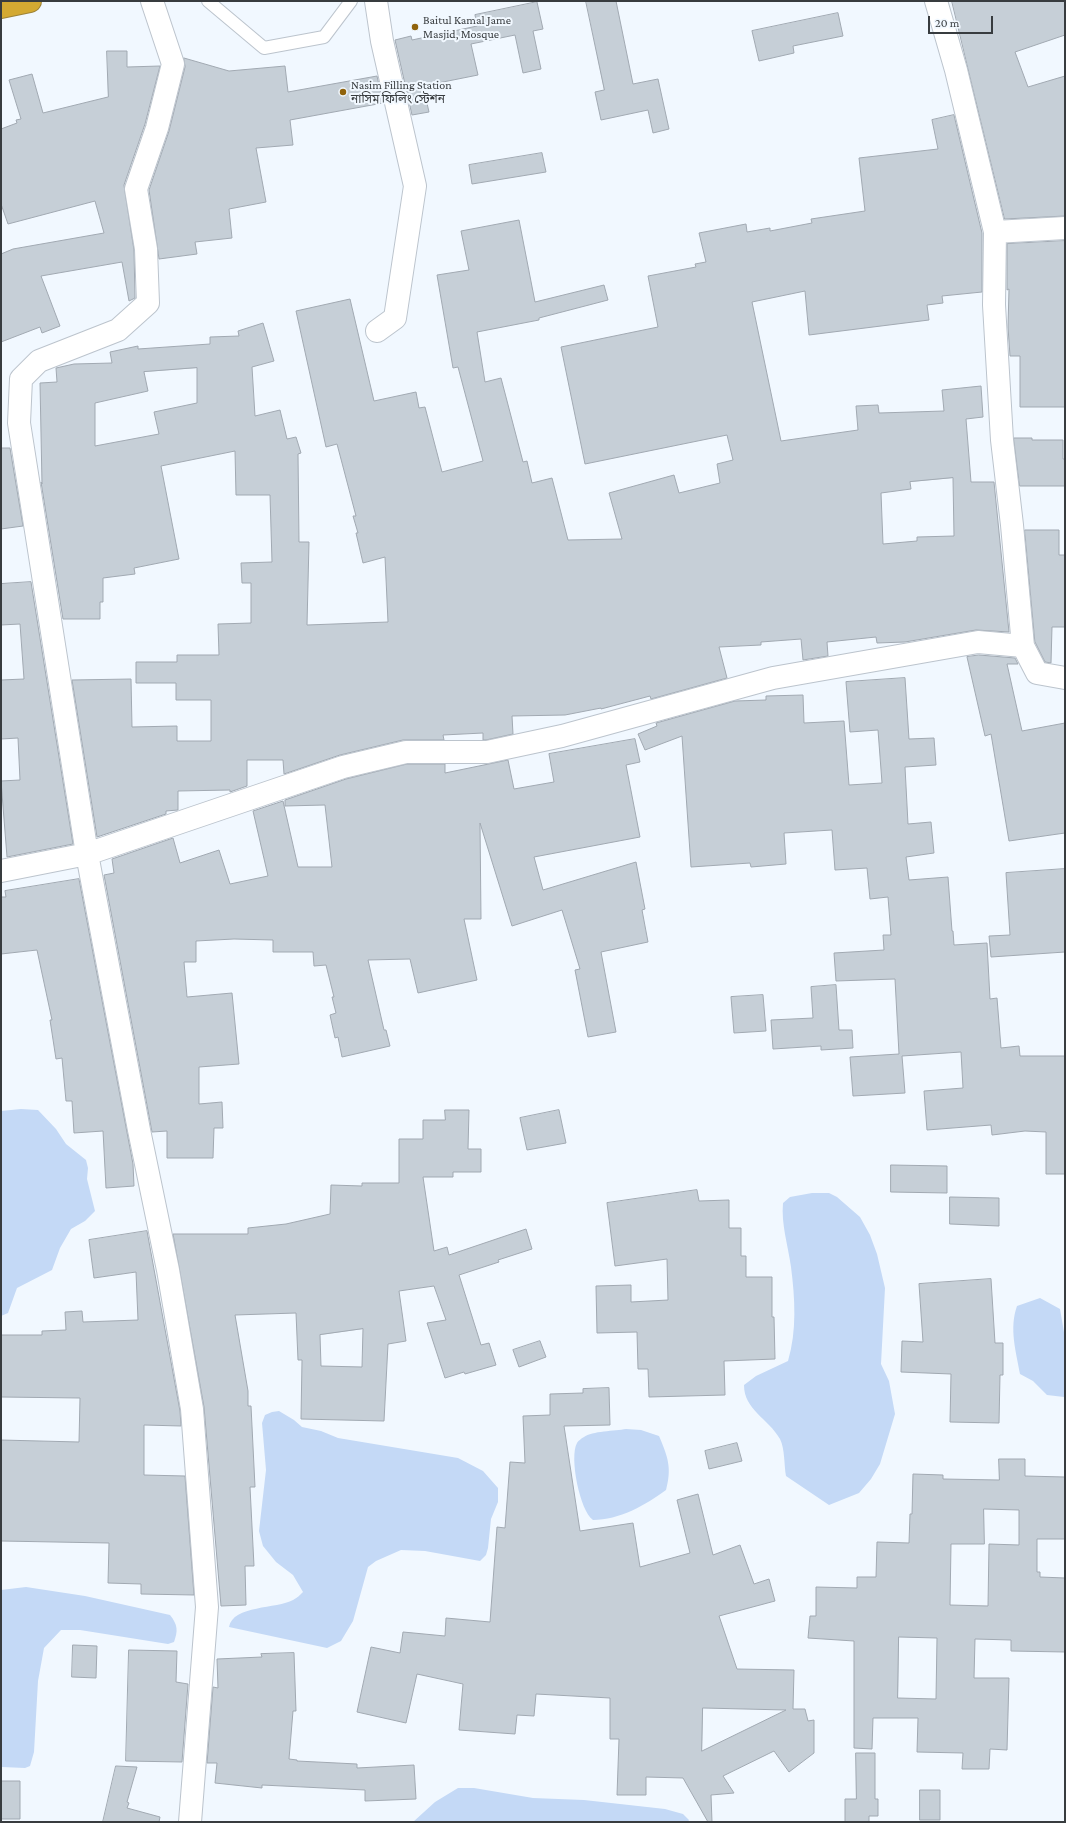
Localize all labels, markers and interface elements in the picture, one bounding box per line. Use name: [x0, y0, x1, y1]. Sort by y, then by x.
scale bar: [930, 8, 995, 34]
place label: Baitul Kamal Jame Masjid, Mosque: [423, 13, 511, 41]
text: 20 m: [935, 16, 959, 30]
marker: Baitul Kamal Jame Masjid, Mosque: [410, 22, 420, 32]
place label: Nasim Filling Station নাসিম ফিলিং স্টেশন: [351, 78, 452, 106]
marker: Nasim Filling Station নাসিম ফিলিং স্টেশন: [338, 87, 348, 97]

